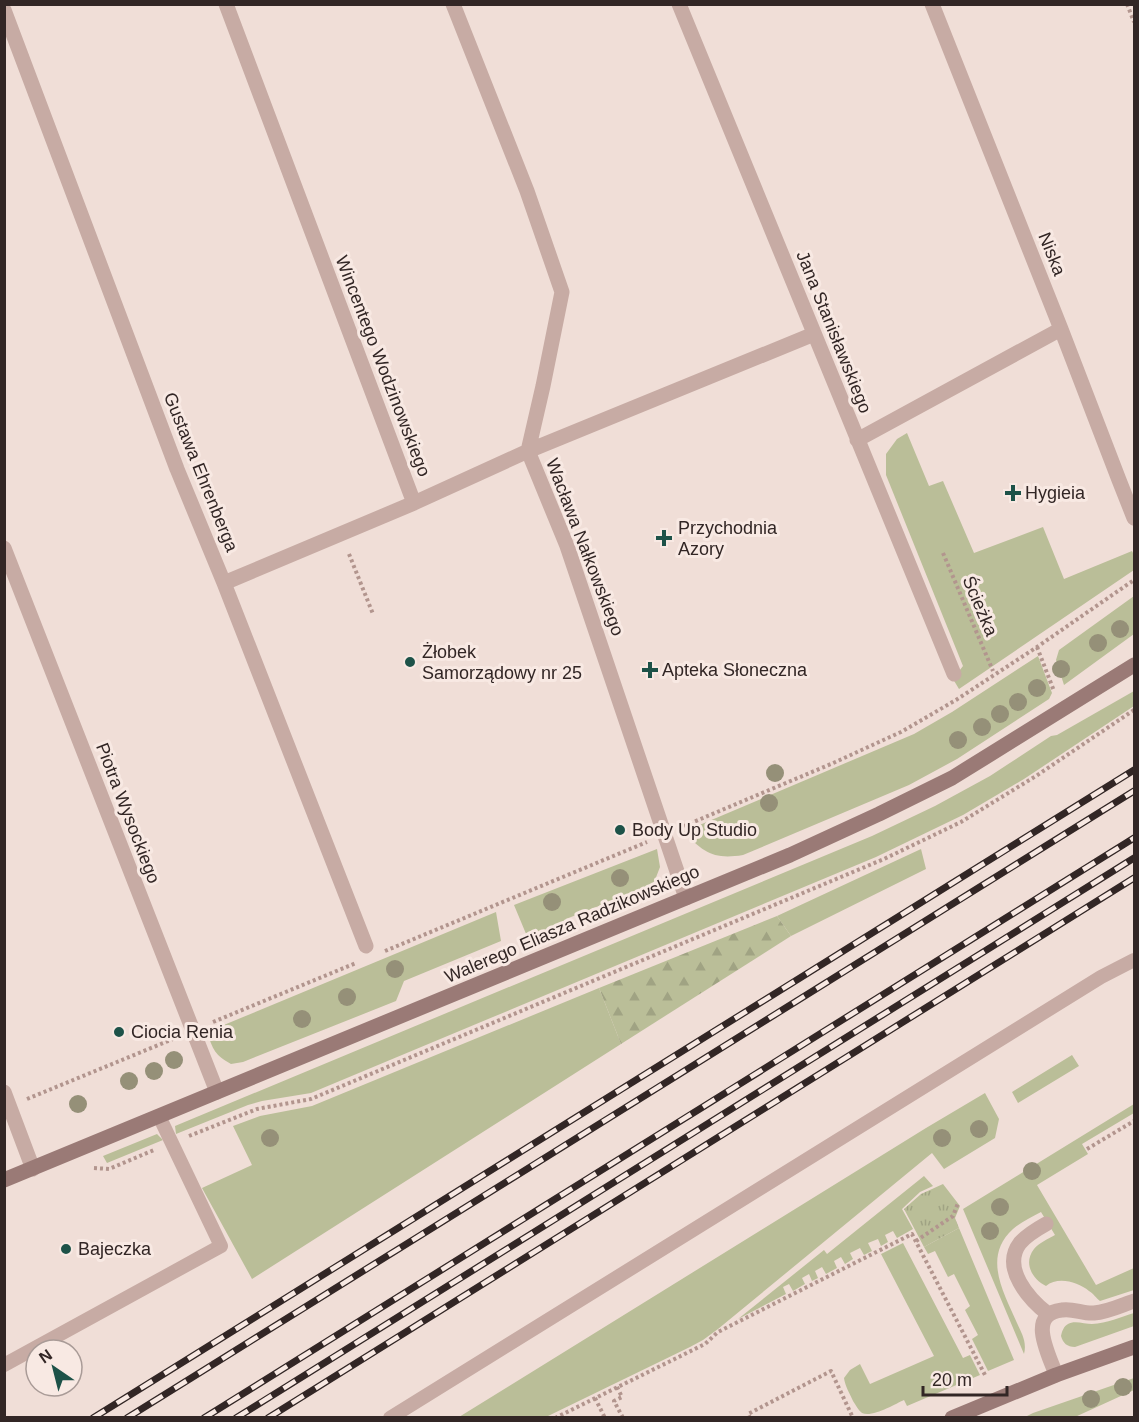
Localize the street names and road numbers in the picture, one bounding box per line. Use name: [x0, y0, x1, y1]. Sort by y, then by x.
street label: Niska: [1034, 229, 1070, 280]
street label: Jana Stanisławskiego: [792, 248, 876, 416]
street label: Wincentego Wodzinowskiego: [332, 253, 434, 479]
street label: Gustawa Ehrenberga: [160, 389, 243, 556]
street label: Wacława Nałkowskiego: [542, 455, 628, 639]
street label: Ścieżka: [958, 573, 1003, 640]
street label: Piotra Wysockiego: [92, 740, 164, 886]
street label: Walerego Eliasza Radzikowskiego: [442, 861, 702, 987]

